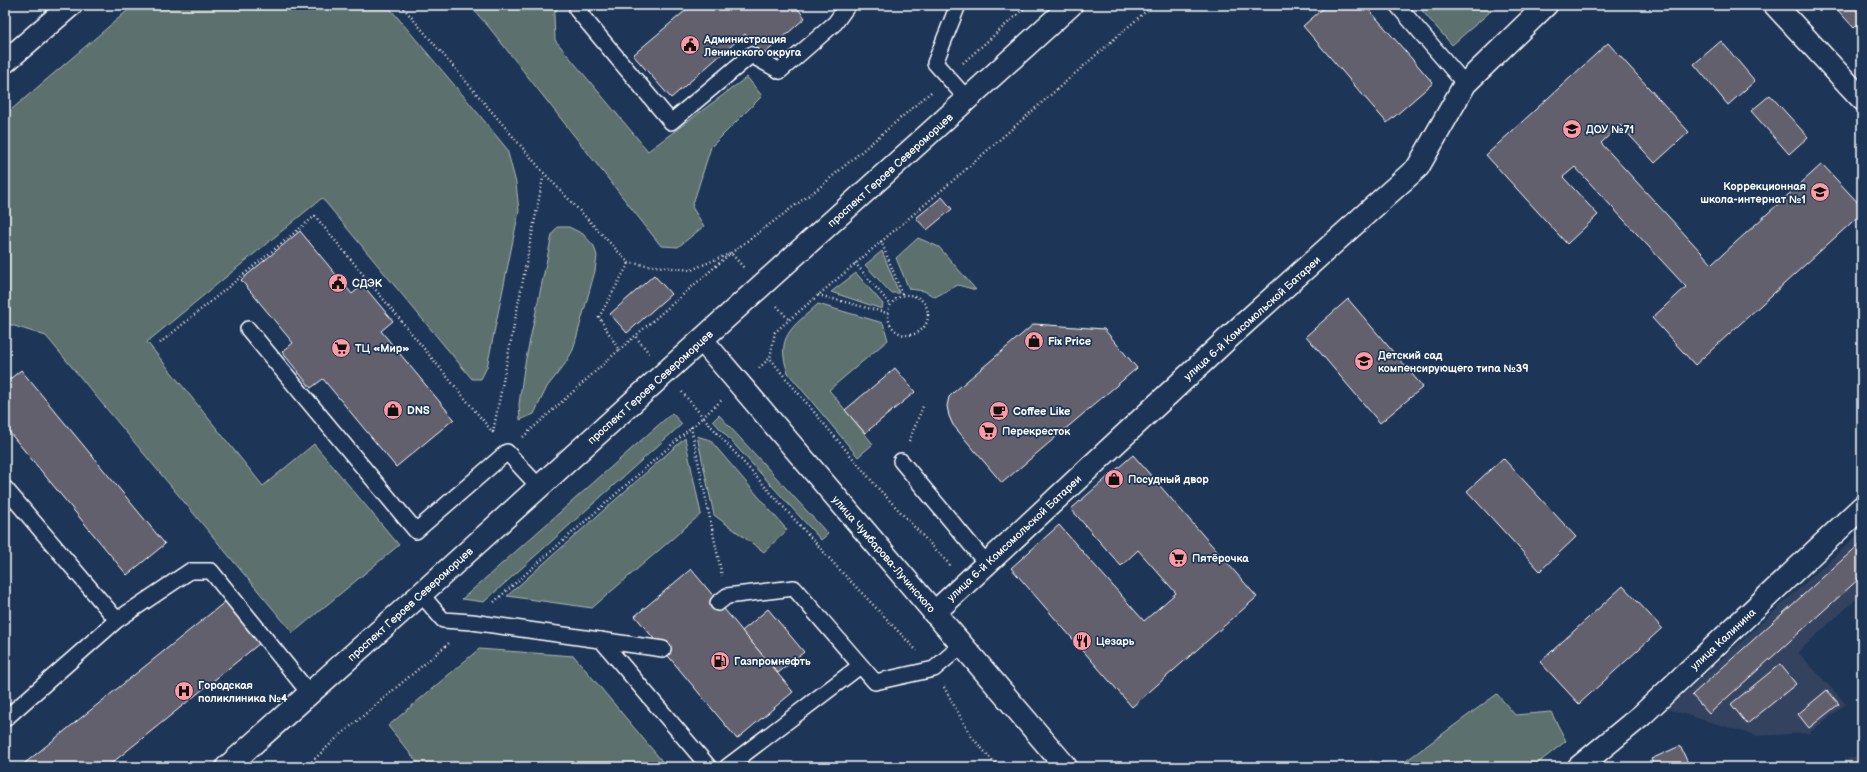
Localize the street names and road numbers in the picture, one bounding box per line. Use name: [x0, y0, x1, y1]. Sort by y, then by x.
street label: проспект Героев Североморцев: [825, 110, 956, 230]
street label: улица 6-й Комсомольской Батареи: [1181, 254, 1323, 383]
street label: проспект Героев Североморцев: [585, 327, 716, 447]
street label: улица 6-й Комсомольской Батареи: [944, 472, 1084, 604]
street label: улица Чумбарова-Лучинского: [829, 493, 938, 616]
street label: проспект Героев Североморцев: [345, 544, 476, 664]
street label: улица Калинина: [1688, 605, 1759, 673]

